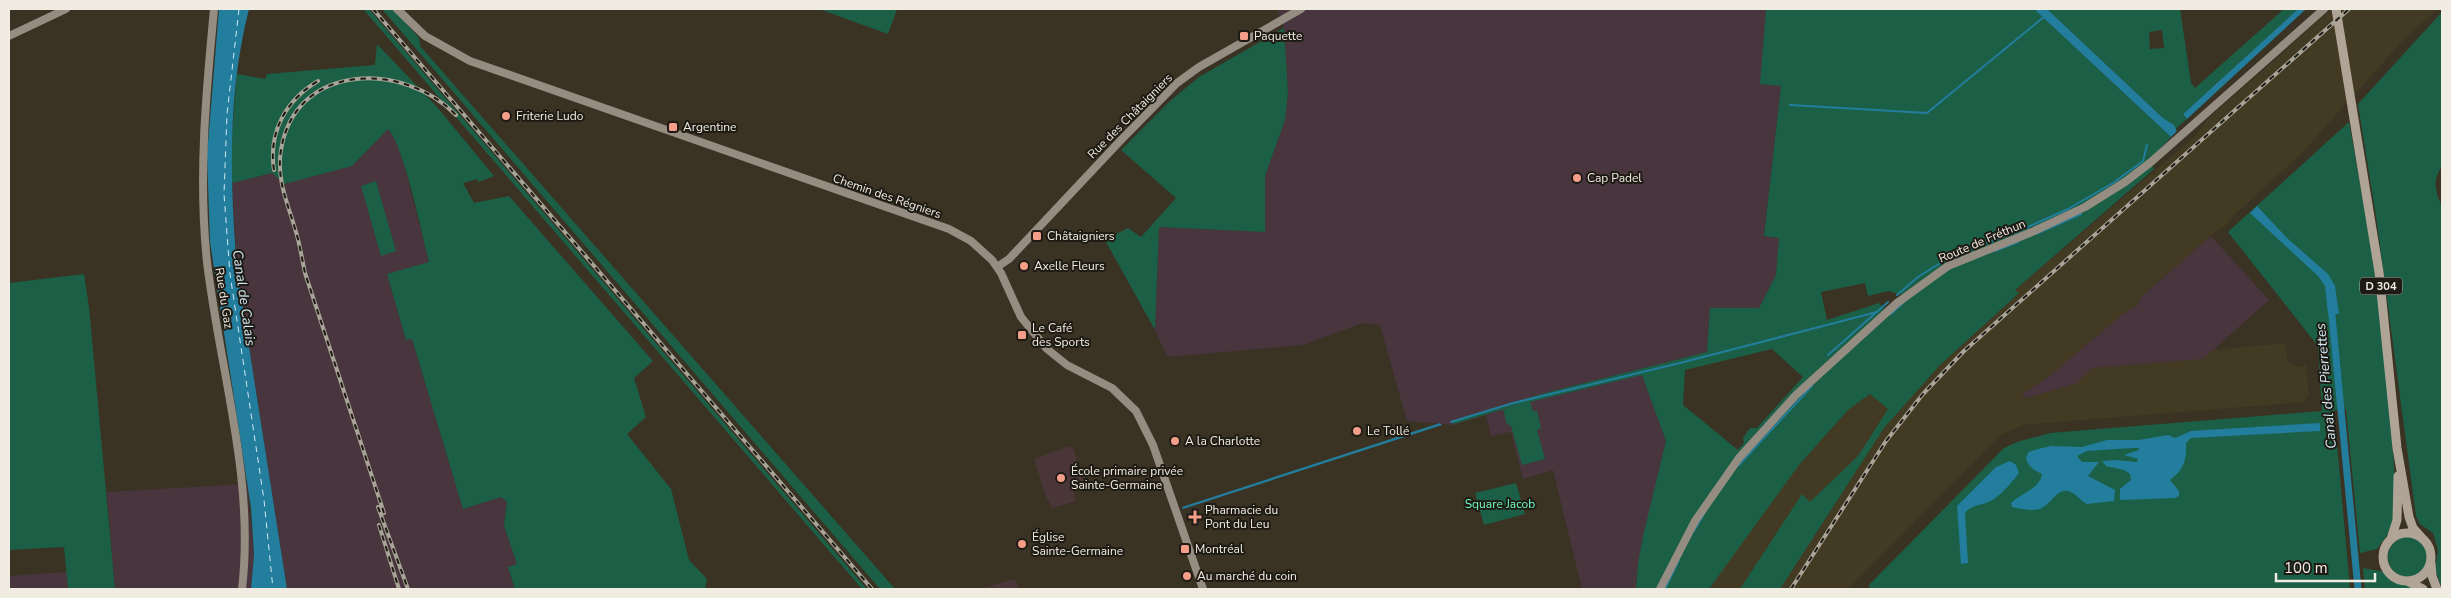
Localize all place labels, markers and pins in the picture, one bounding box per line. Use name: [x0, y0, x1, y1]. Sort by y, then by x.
place label: Paquette: [1254, 28, 1302, 44]
marker: Paquette: [1238, 30, 1250, 42]
place label: Friterie Ludo: [516, 108, 584, 124]
marker: Friterie Ludo: [500, 110, 512, 122]
place label: Argentine: [683, 119, 736, 135]
marker: Argentine: [667, 121, 679, 133]
place label: Cap Padel: [1587, 170, 1642, 186]
marker: Cap Padel: [1571, 172, 1583, 184]
place label: Châtaigniers: [1047, 228, 1115, 244]
marker: Châtaigniers: [1031, 230, 1043, 242]
place label: Axelle Fleurs: [1034, 258, 1105, 274]
marker: Axelle Fleurs: [1018, 260, 1030, 272]
place label: Le Café des Sports: [1032, 320, 1090, 350]
marker: Le Café des Sports: [1016, 329, 1028, 341]
place label: Le Tollé: [1367, 423, 1409, 439]
marker: Le Tollé: [1351, 425, 1363, 437]
place label: A la Charlotte: [1185, 433, 1260, 449]
marker: A la Charlotte: [1169, 435, 1181, 447]
place label: École primaire privée Sainte-Germaine: [1071, 463, 1183, 493]
marker: École primaire privée Sainte-Germaine: [1055, 472, 1067, 484]
place label: Pharmacie du Pont du Leu: [1205, 502, 1278, 532]
marker: Pharmacie du Pont du Leu: [1189, 511, 1201, 523]
place label: Église Sainte-Germaine: [1032, 529, 1123, 559]
marker: Église Sainte-Germaine: [1016, 538, 1028, 550]
place label: Montréal: [1195, 541, 1244, 557]
marker: Montréal: [1179, 543, 1191, 555]
place label: Au marché du coin: [1197, 568, 1297, 584]
marker: Au marché du coin: [1181, 570, 1193, 582]

